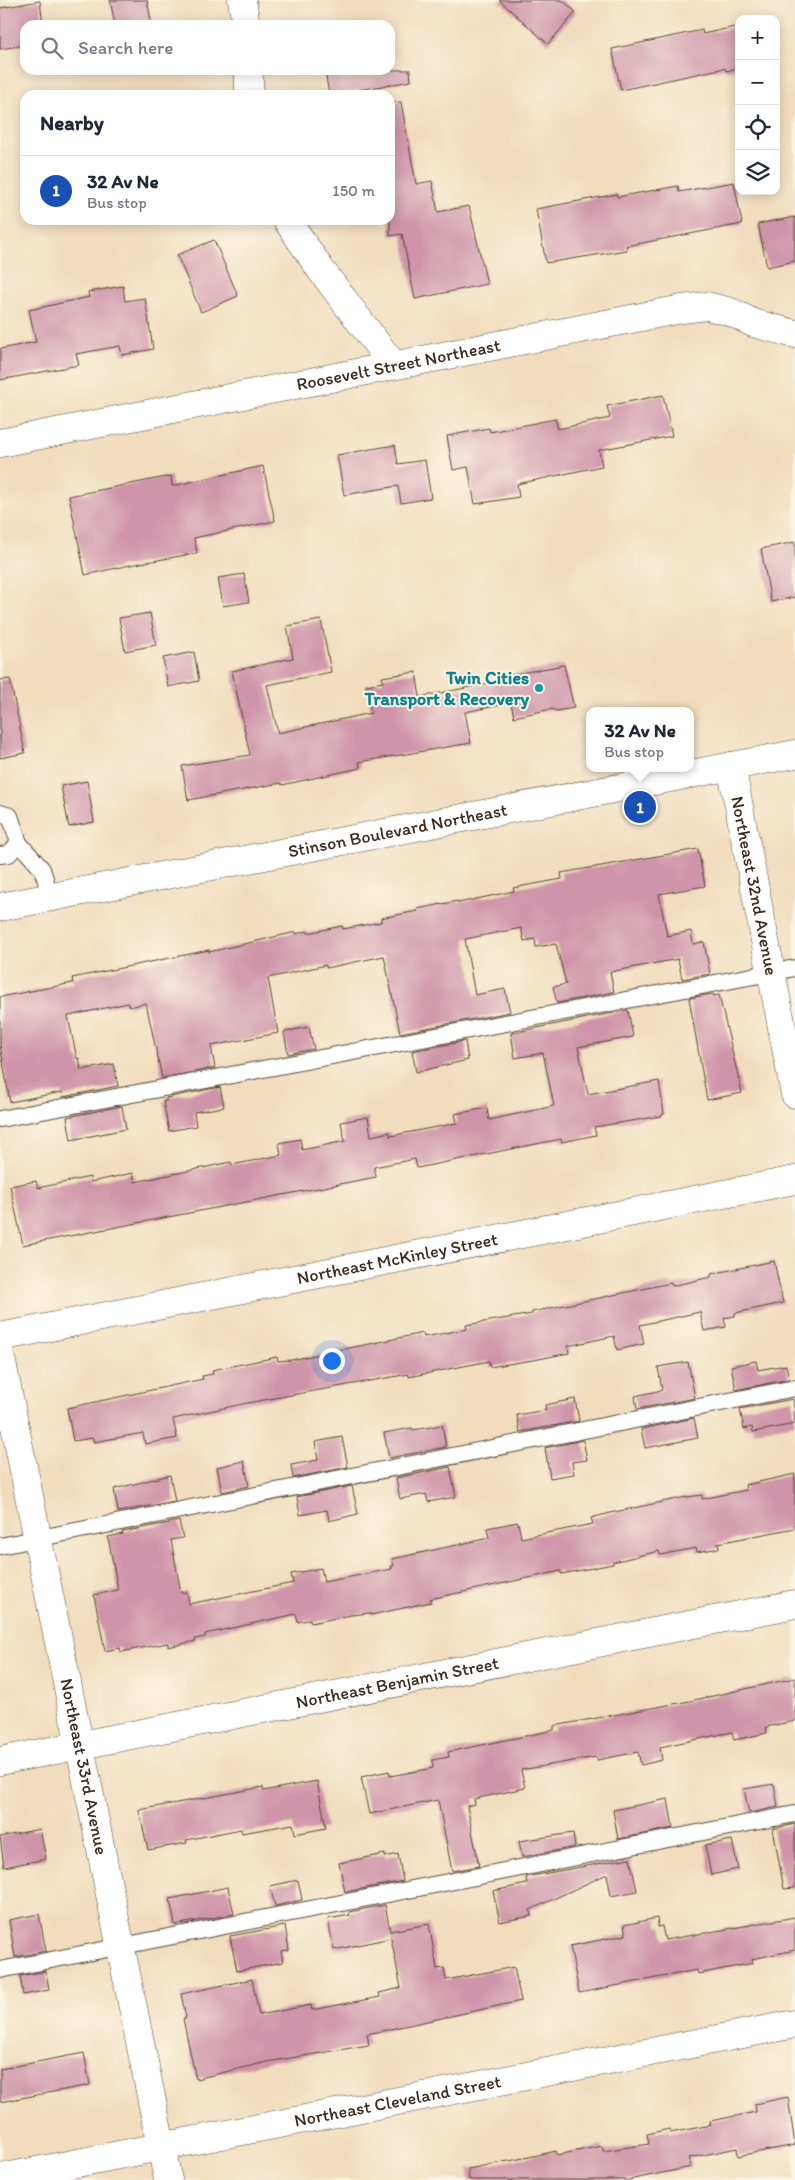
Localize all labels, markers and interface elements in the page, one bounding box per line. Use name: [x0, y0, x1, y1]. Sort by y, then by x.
map controls: [735, 15, 780, 195]
button: +: [735, 15, 780, 60]
search box: [20, 20, 395, 75]
icon: search: [38, 34, 66, 62]
text: Search here: [78, 36, 173, 59]
button: −: [735, 60, 780, 105]
button: locate: [735, 105, 780, 150]
text: Nearby: [40, 110, 104, 135]
button: layers: [735, 150, 780, 195]
text: 32 Av Ne: [87, 170, 158, 193]
text: 1: [52, 181, 60, 200]
text: 150 m: [332, 181, 375, 200]
text: Bus stop: [87, 193, 147, 212]
street label: Roosevelt Street Northeast: [294, 334, 503, 396]
place label: Twin Cities Transport & Recovery: [363, 667, 530, 710]
marker: Twin Cities Transport & Recovery: [533, 682, 545, 694]
popup: [586, 707, 694, 772]
text: 32 Av Ne: [604, 719, 676, 742]
text: Bus stop: [604, 742, 664, 761]
pin: 1: [624, 788, 656, 826]
street label: Northeast 32nd Avenue: [726, 794, 783, 977]
street label: Stinson Boulevard Northeast: [286, 799, 509, 862]
street label: Northeast McKinley Street: [295, 1228, 500, 1289]
your location: [319, 1348, 345, 1374]
street label: Northeast Benjamin Street: [294, 1652, 501, 1713]
street label: Northeast 33rd Avenue: [55, 1676, 113, 1857]
street label: Northeast Cleveland Street: [292, 2070, 503, 2132]

